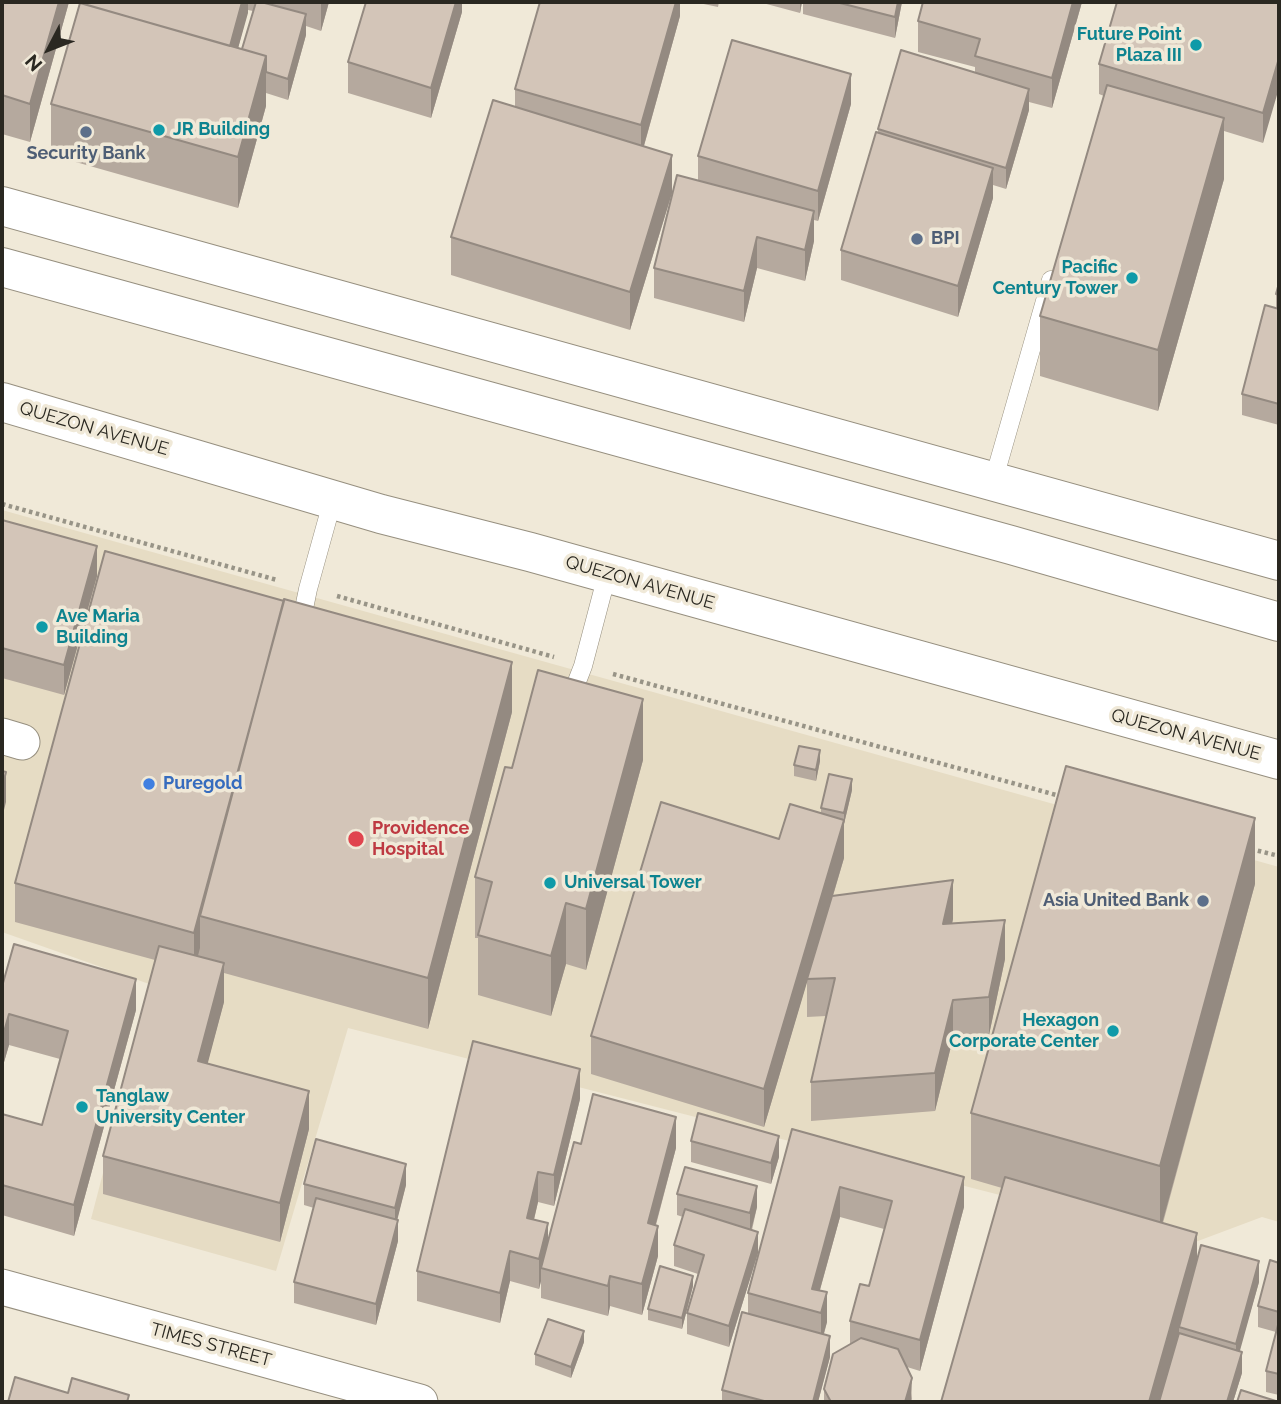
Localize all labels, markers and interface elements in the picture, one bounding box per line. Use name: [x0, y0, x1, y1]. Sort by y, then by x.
north arrow: [14, 14, 84, 84]
place label: Future Point Plaza III: [1077, 24, 1182, 66]
marker: Future Point Plaza III: [1188, 37, 1204, 53]
text: N: [20, 50, 46, 76]
place label: JR Building: [173, 119, 270, 141]
marker: JR Building: [151, 122, 167, 138]
marker: Security Bank: [78, 124, 94, 140]
place label: Security Bank: [26, 143, 146, 165]
place label: BPI: [931, 228, 960, 250]
marker: BPI: [909, 231, 925, 247]
place label: Pacific Century Tower: [992, 257, 1118, 300]
marker: Pacific Century Tower: [1124, 270, 1140, 286]
street label: QUEZON AVENUE: [17, 397, 171, 461]
street label: QUEZON AVENUE: [563, 551, 717, 615]
place label: Ave Maria Building: [56, 606, 140, 648]
marker: Ave Maria Building: [34, 619, 50, 635]
street label: QUEZON AVENUE: [1109, 705, 1263, 765]
place label: Puregold: [163, 773, 243, 795]
marker: Puregold: [141, 776, 157, 792]
place label: Providence Hospital: [372, 818, 469, 860]
marker: Providence Hospital: [346, 829, 366, 849]
place label: Universal Tower: [564, 872, 702, 894]
marker: Universal Tower: [542, 875, 558, 891]
place label: Asia United Bank: [1043, 890, 1189, 912]
marker: Asia United Bank: [1195, 893, 1211, 909]
place label: Hexagon Corporate Center: [949, 1010, 1099, 1052]
marker: Hexagon Corporate Center: [1105, 1023, 1121, 1039]
place label: Tanglaw University Center: [96, 1086, 245, 1128]
marker: Tanglaw University Center: [74, 1099, 90, 1115]
street label: TIMES STREET: [148, 1318, 274, 1372]

